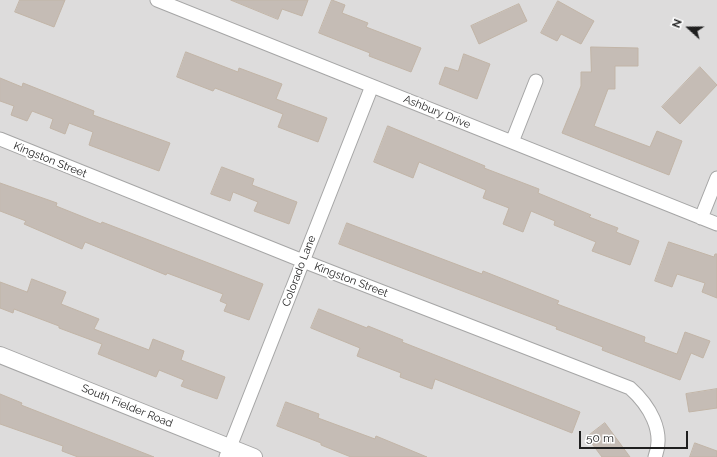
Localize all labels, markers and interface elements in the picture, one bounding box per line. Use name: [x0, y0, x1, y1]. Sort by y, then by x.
north arrow: [669, 8, 709, 48]
text: N: [670, 17, 685, 30]
street label: Ashbury Drive: [401, 93, 473, 131]
street label: Kingston Street: [11, 139, 89, 181]
street label: Colorado Lane: [279, 234, 319, 308]
street label: Kingston Street: [312, 260, 390, 300]
street label: South Fielder Road: [79, 382, 175, 430]
scale bar: [581, 423, 690, 449]
text: 50 m: [586, 431, 614, 445]

